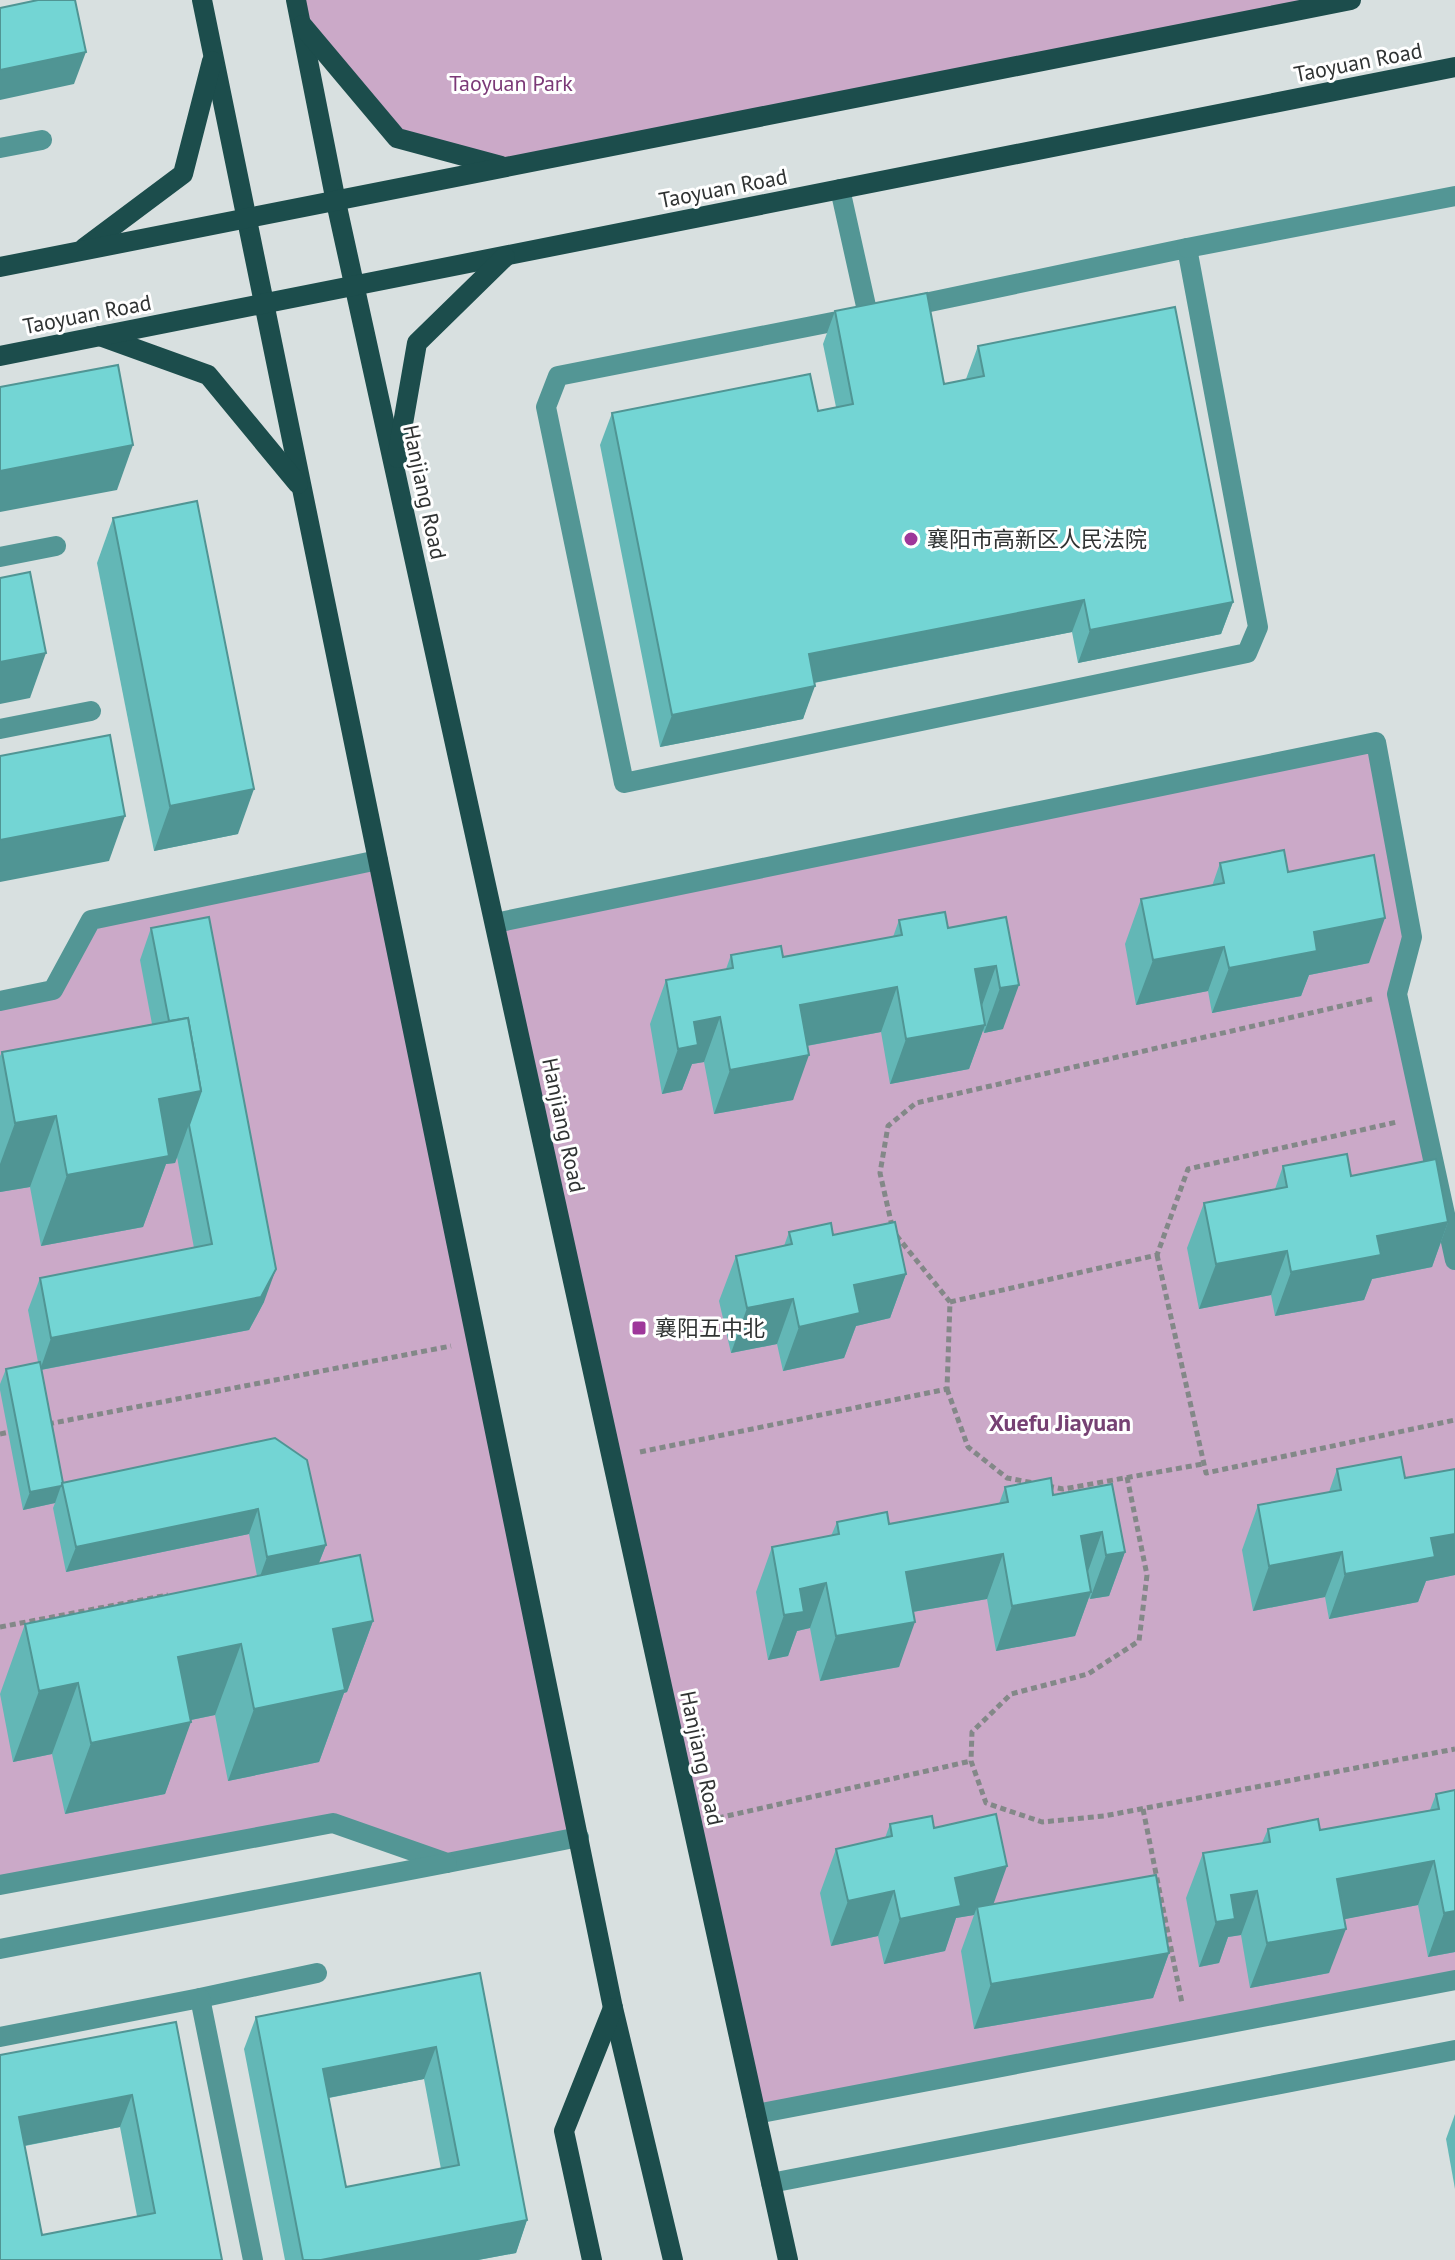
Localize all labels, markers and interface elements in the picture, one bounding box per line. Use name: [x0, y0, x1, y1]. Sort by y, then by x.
street label: Taoyuan Road: [1292, 36, 1424, 88]
park label: Taoyuan Park: [449, 69, 573, 97]
street label: Taoyuan Road: [657, 162, 789, 214]
street label: Taoyuan Road: [21, 288, 153, 340]
street label: Hanjiang Road: [397, 422, 453, 562]
place label: 襄阳市高新区人民法院: [927, 525, 1147, 553]
marker: 襄阳市高新区人民法院: [902, 530, 920, 548]
street label: Hanjiang Road: [536, 1055, 592, 1195]
place label: 襄阳五中北: [655, 1314, 765, 1342]
marker: 襄阳五中北: [630, 1319, 648, 1337]
district label: Xuefu Jiayuan: [989, 1407, 1131, 1438]
street label: Hanjiang Road: [674, 1688, 730, 1828]

